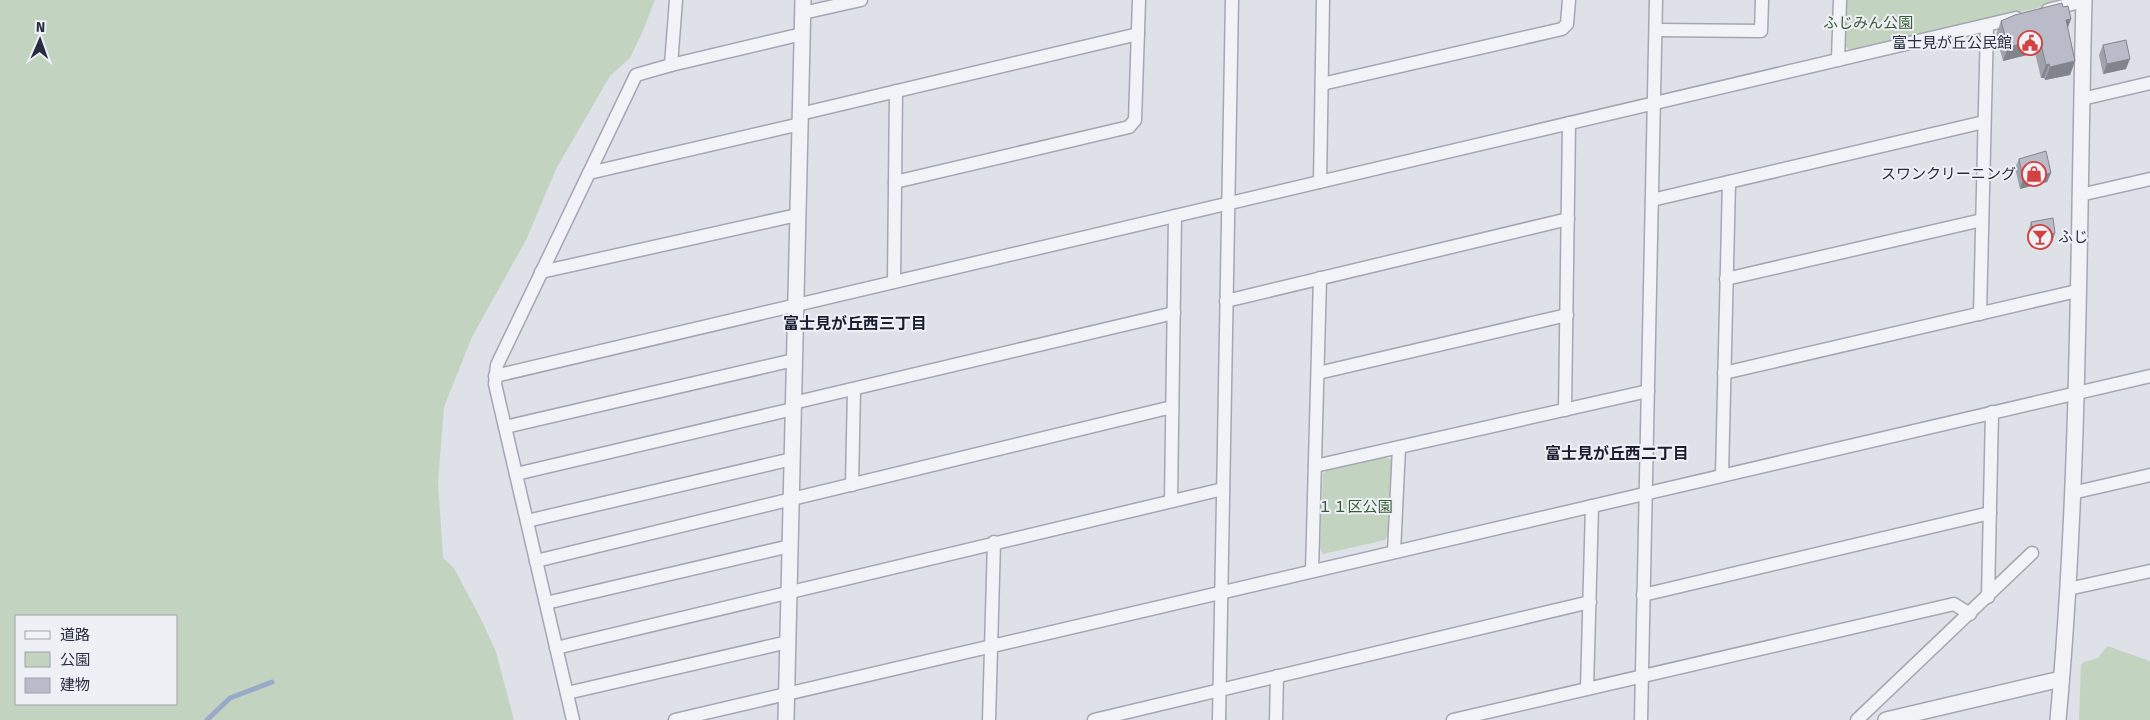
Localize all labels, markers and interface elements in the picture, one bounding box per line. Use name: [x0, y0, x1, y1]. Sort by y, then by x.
park label: ふじみん公園: [1823, 14, 1913, 32]
north arrow: [15, 15, 65, 65]
text: N: [35, 19, 45, 36]
public building icon: 富士見が丘公民館: [2017, 30, 2043, 56]
place label: 富士見が丘公民館: [1892, 34, 2012, 52]
shop icon: スワンクリーニング: [2021, 161, 2047, 187]
place label: スワンクリーニング: [1881, 165, 2016, 183]
bar icon: ふじ: [2027, 224, 2053, 250]
place label: ふじ: [2058, 228, 2088, 246]
district label: 富士見が丘西三丁目: [783, 314, 927, 333]
district label: 富士見が丘西二丁目: [1545, 444, 1689, 463]
park label: １１区公園: [1317, 498, 1393, 516]
legend: [15, 615, 178, 705]
text: 道路: [60, 626, 90, 644]
text: 公園: [60, 651, 90, 669]
text: 建物: [60, 676, 90, 694]

